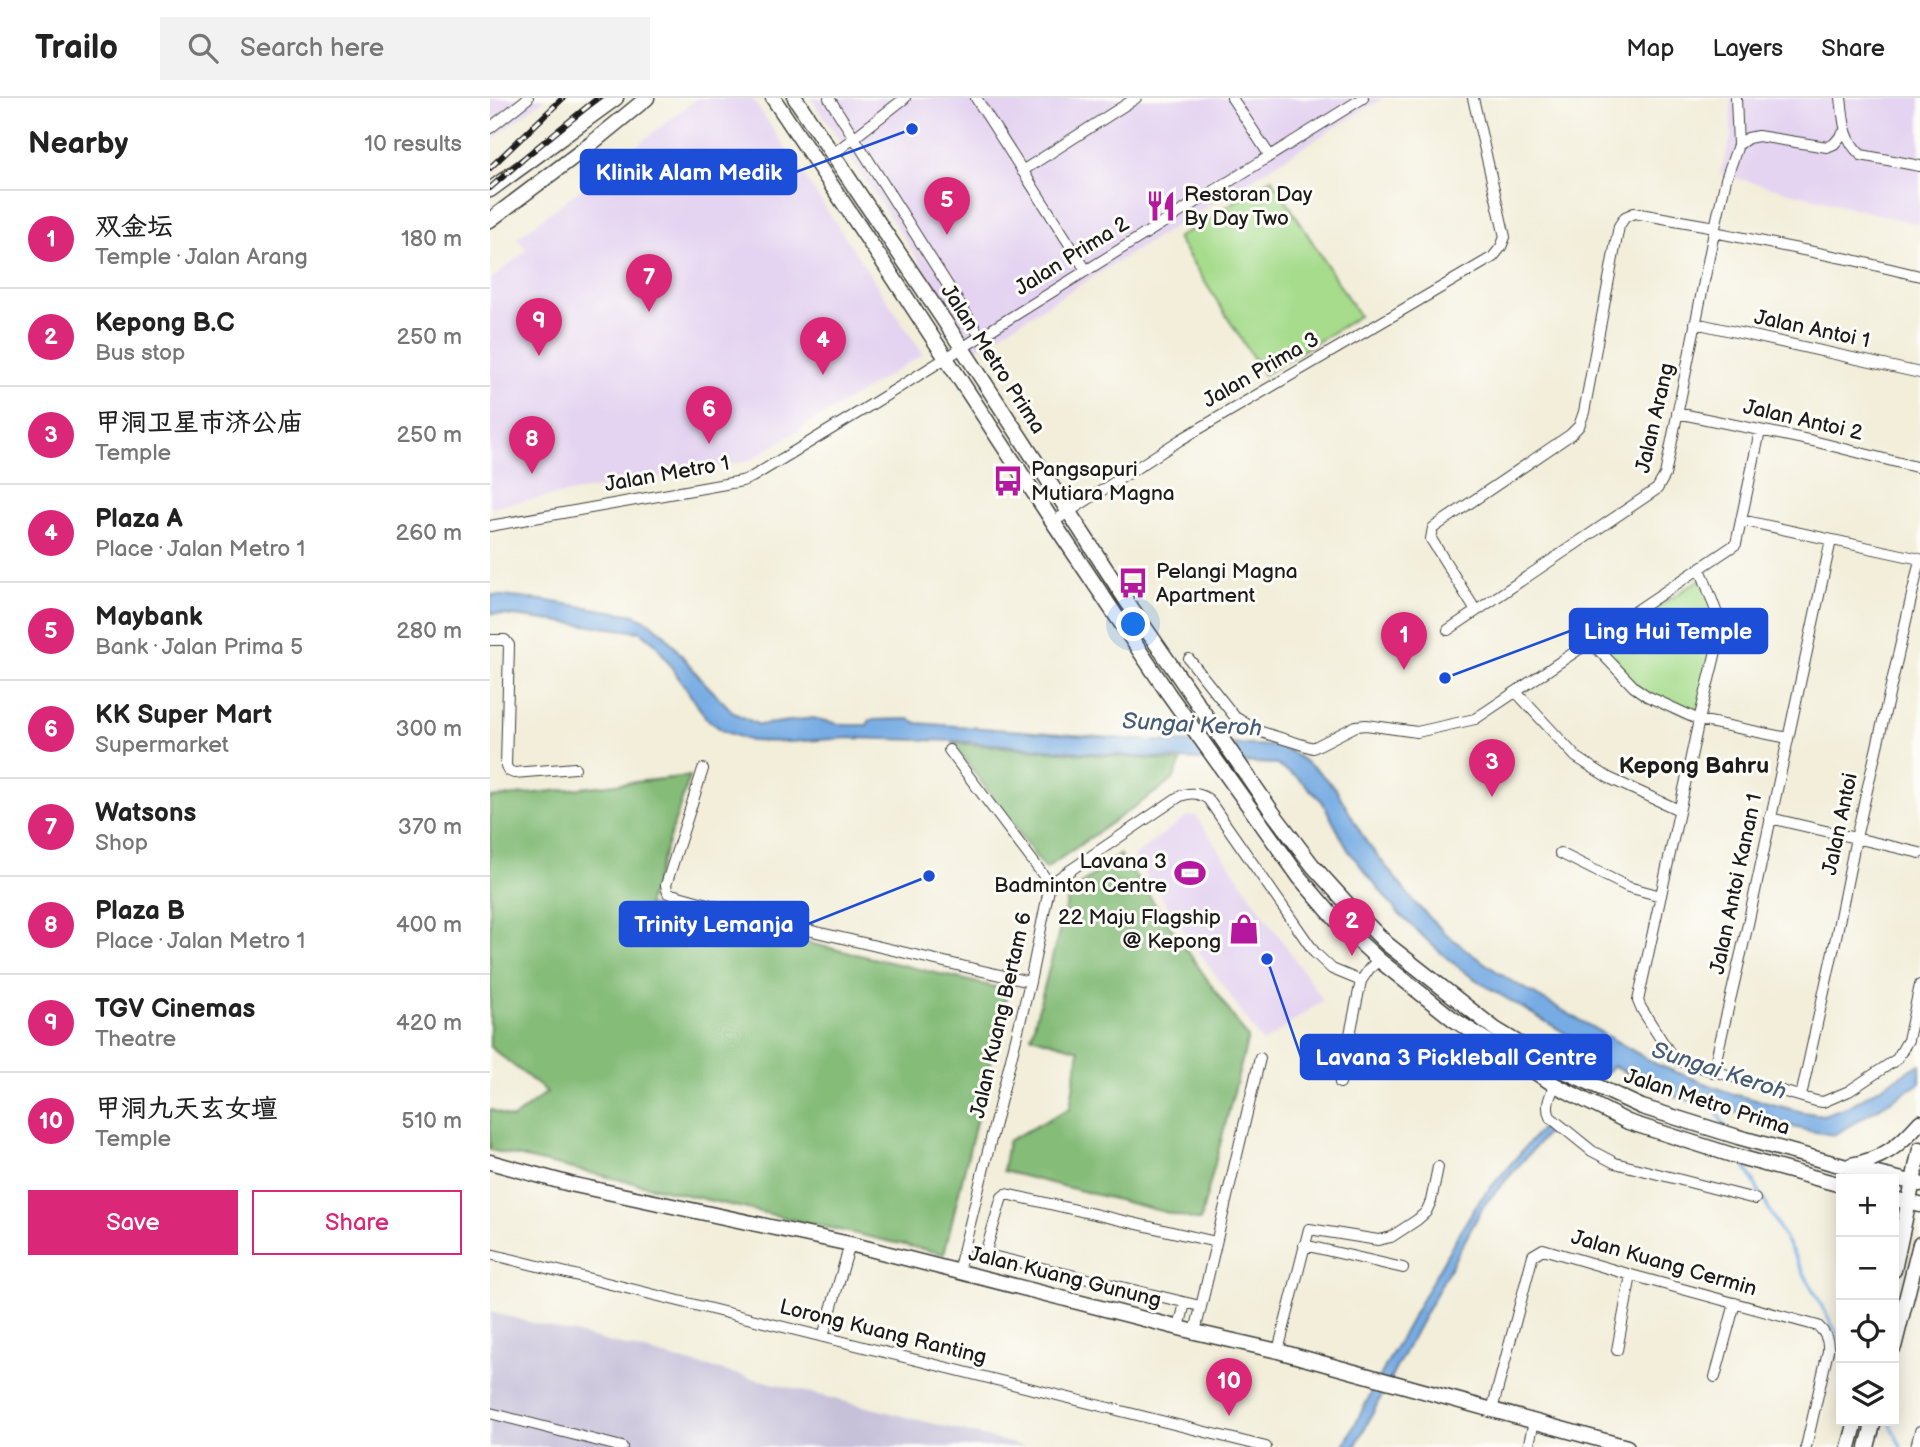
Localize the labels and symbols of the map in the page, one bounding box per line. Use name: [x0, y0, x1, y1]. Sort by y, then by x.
callout: Klinik Alam Medik: [581, 150, 796, 194]
text: Klinik Alam Medik: [596, 159, 782, 187]
pin: 5: [924, 177, 970, 235]
place label: Restoran Day By Day Two: [1184, 182, 1313, 231]
restaurant icon: Restoran Day By Day Two: [1144, 189, 1178, 223]
street label: Jalan Prima 2: [1011, 211, 1134, 301]
pin: 7: [626, 254, 672, 312]
street label: Jalan Metro Prima: [935, 280, 1051, 438]
pin: 9: [516, 298, 562, 356]
street label: Jalan Antoi 1: [1752, 305, 1872, 353]
pin: 4: [800, 317, 846, 375]
street label: Jalan Prima 3: [1198, 327, 1324, 413]
street label: Jalan Arang: [1630, 361, 1680, 475]
pin: 6: [686, 386, 732, 444]
street label: Jalan Antoi 2: [1741, 394, 1866, 446]
pin: 8: [509, 416, 555, 474]
street label: Jalan Metro 1: [603, 451, 731, 497]
place label: Pangsapuri Mutiara Magna: [1031, 457, 1175, 506]
bus stop icon: Pangsapuri Mutiara Magna: [991, 464, 1025, 498]
place label: Pelangi Magna Apartment: [1156, 559, 1298, 608]
bus stop icon: Pelangi Magna Apartment: [1116, 566, 1150, 600]
your location: [1116, 607, 1150, 641]
callout: Ling Hui Temple: [1570, 609, 1767, 653]
pin: 1: [1381, 612, 1427, 670]
text: Ling Hui Temple: [1584, 618, 1752, 646]
water label: Sungai Keroh: [1121, 707, 1263, 743]
pin: 3: [1469, 739, 1515, 797]
district label: Kepong Bahru: [1619, 752, 1769, 780]
street label: Jalan Antoi: [1817, 771, 1863, 877]
street label: Jalan Antoi Kanan 1: [1705, 791, 1767, 977]
place label: Lavana 3 Badminton Centre: [994, 849, 1167, 898]
sports icon: Lavana 3 Badminton Centre: [1173, 856, 1207, 890]
pin: 2: [1329, 898, 1375, 956]
callout: Trinity Lemanja: [620, 902, 808, 946]
place label: 22 Maju Flagship @ Kepong: [1058, 905, 1221, 954]
street label: Jalan Kuang Bertam 6: [965, 909, 1037, 1121]
text: Trinity Lemanja: [634, 911, 794, 939]
shop icon: 22 Maju Flagship @ Kepong: [1227, 912, 1261, 946]
callout: Lavana 3 Pickleball Centre: [1301, 1035, 1611, 1079]
water label: Sungai Keroh: [1648, 1036, 1790, 1106]
text: Lavana 3 Pickleball Centre: [1315, 1044, 1597, 1072]
street label: Jalan Metro Prima: [1621, 1063, 1793, 1141]
street label: Jalan Kuang Cermin: [1568, 1225, 1760, 1301]
street label: Jalan Kuang Gunung: [966, 1241, 1164, 1313]
street label: Lorong Kuang Ranting: [777, 1294, 989, 1370]
pin: 10: [1206, 1358, 1252, 1416]

